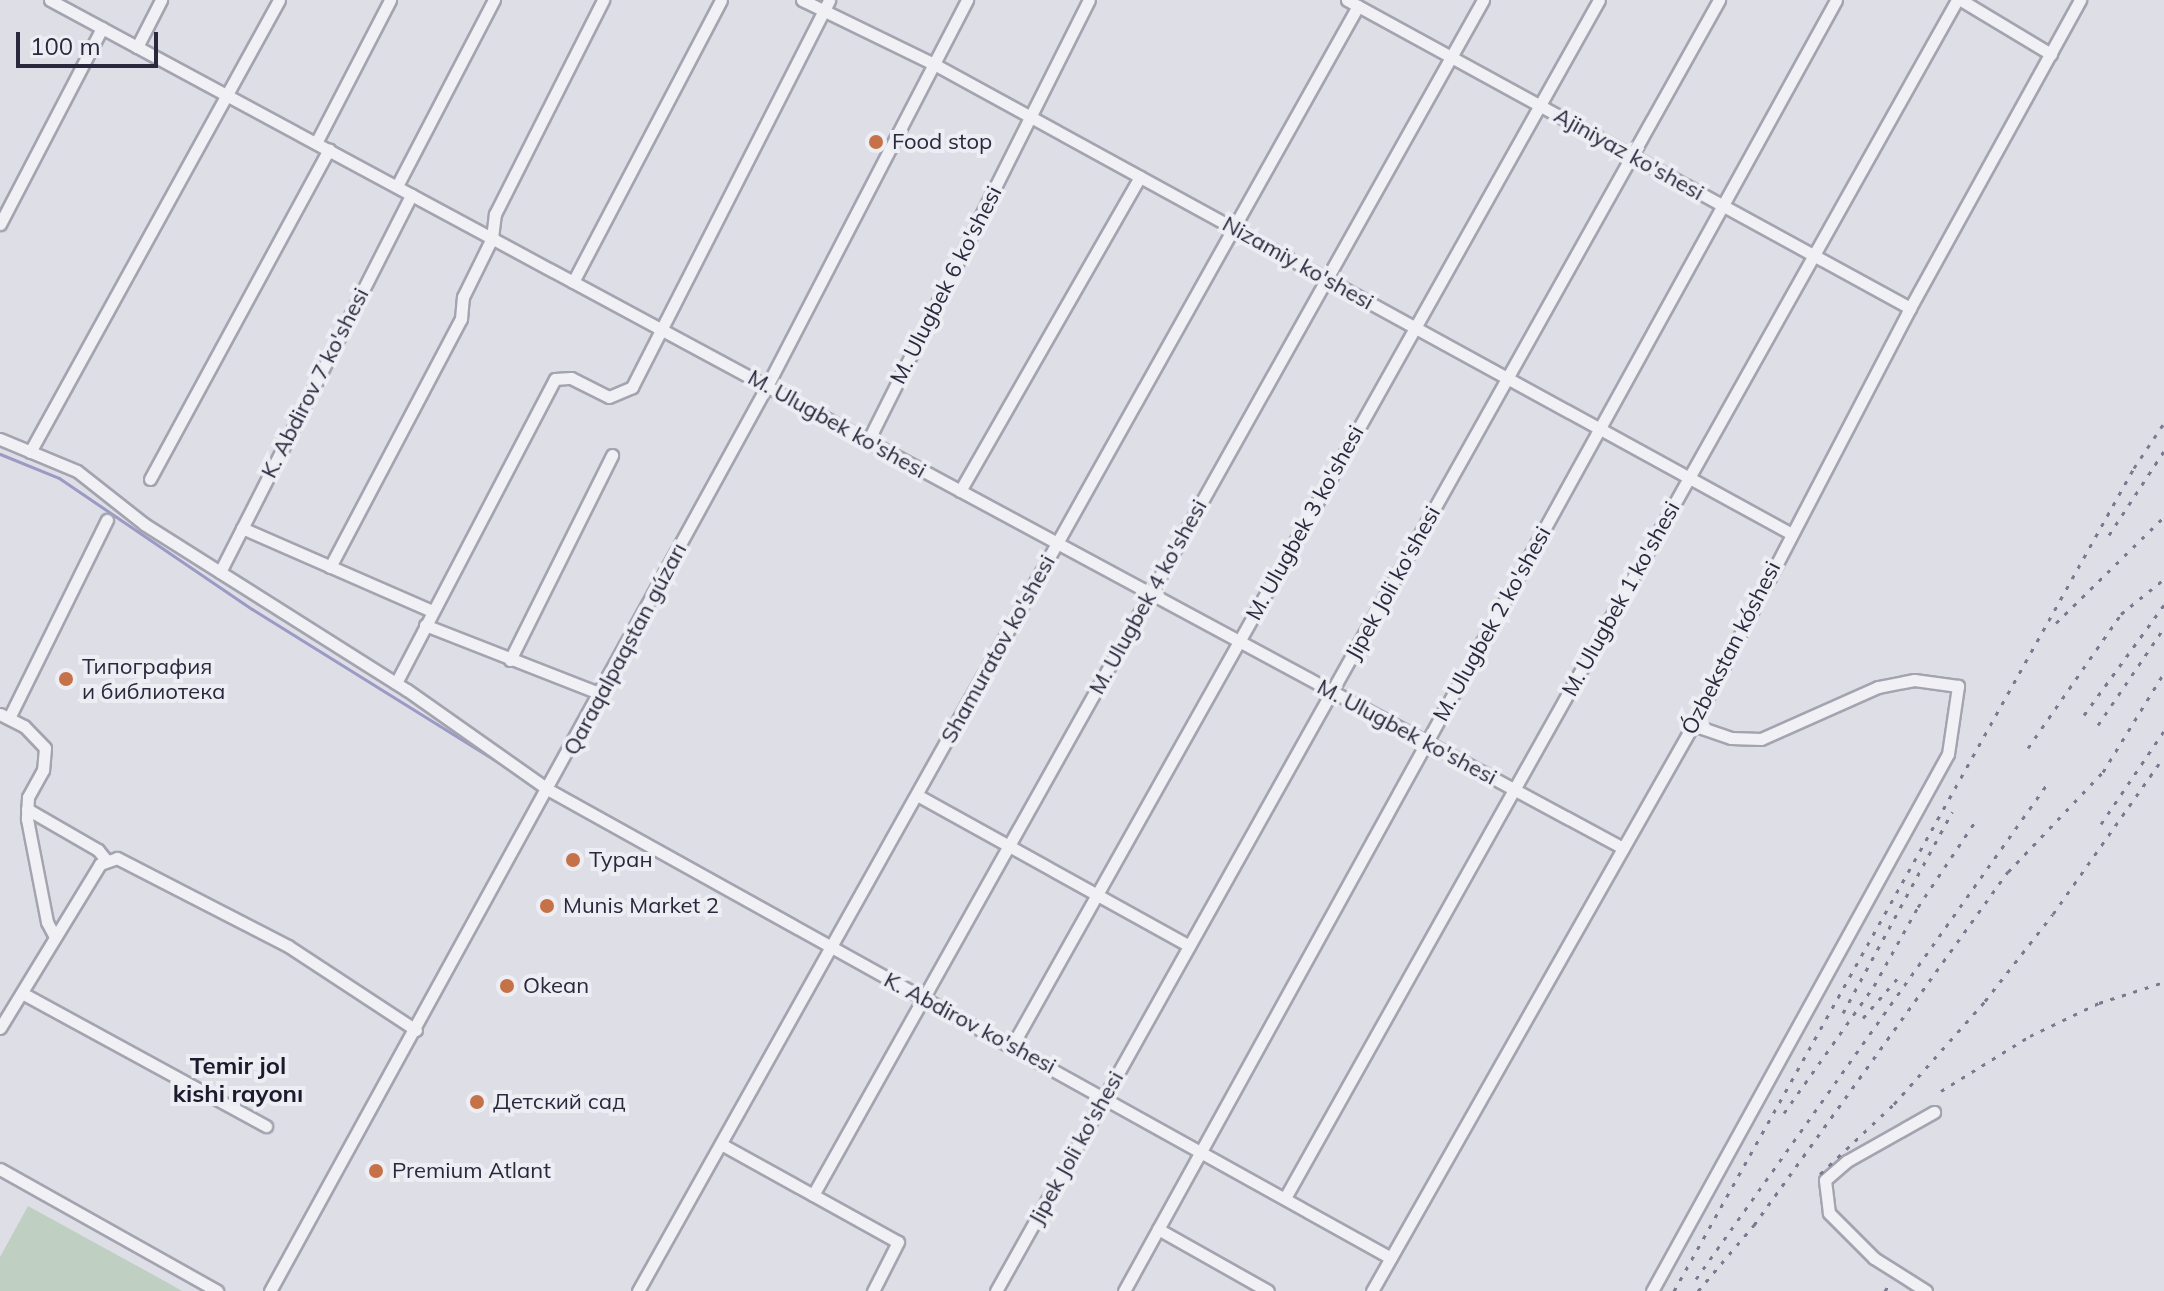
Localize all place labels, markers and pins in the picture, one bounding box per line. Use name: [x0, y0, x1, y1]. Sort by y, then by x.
place label: Food stop: [892, 129, 992, 155]
marker: Food stop: [867, 133, 885, 151]
place label: Типография и библиотека: [82, 653, 226, 704]
marker: Типография и библиотека: [57, 670, 75, 688]
place label: Туран: [589, 847, 653, 873]
marker: Туран: [564, 851, 582, 869]
place label: Munis Market 2: [563, 893, 719, 919]
marker: Munis Market 2: [538, 897, 556, 915]
place label: Okean: [523, 973, 589, 999]
marker: Okean: [498, 977, 516, 995]
place label: Детский сад: [493, 1089, 626, 1115]
marker: Детский сад: [468, 1093, 486, 1111]
place label: Premium Atlant: [392, 1158, 551, 1184]
marker: Premium Atlant: [367, 1162, 385, 1180]

